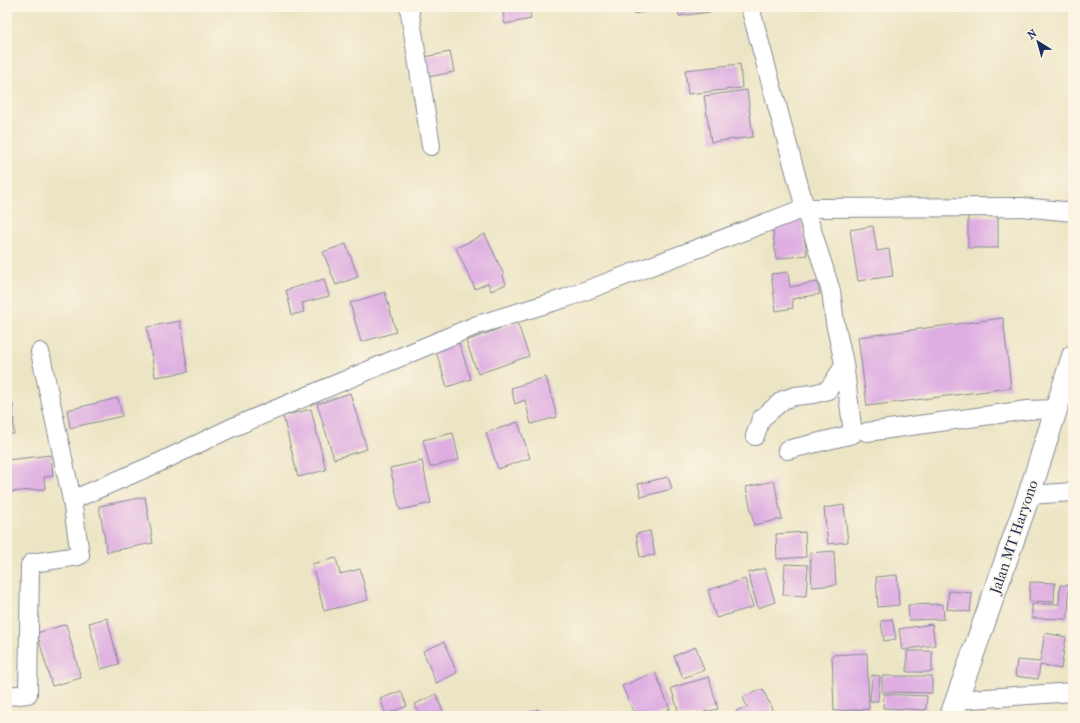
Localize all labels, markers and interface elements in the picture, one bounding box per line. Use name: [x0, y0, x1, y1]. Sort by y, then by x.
north arrow: [1018, 22, 1058, 62]
text: N: [1025, 26, 1040, 42]
street label: Jalan MT Haryono: [986, 477, 1042, 597]

